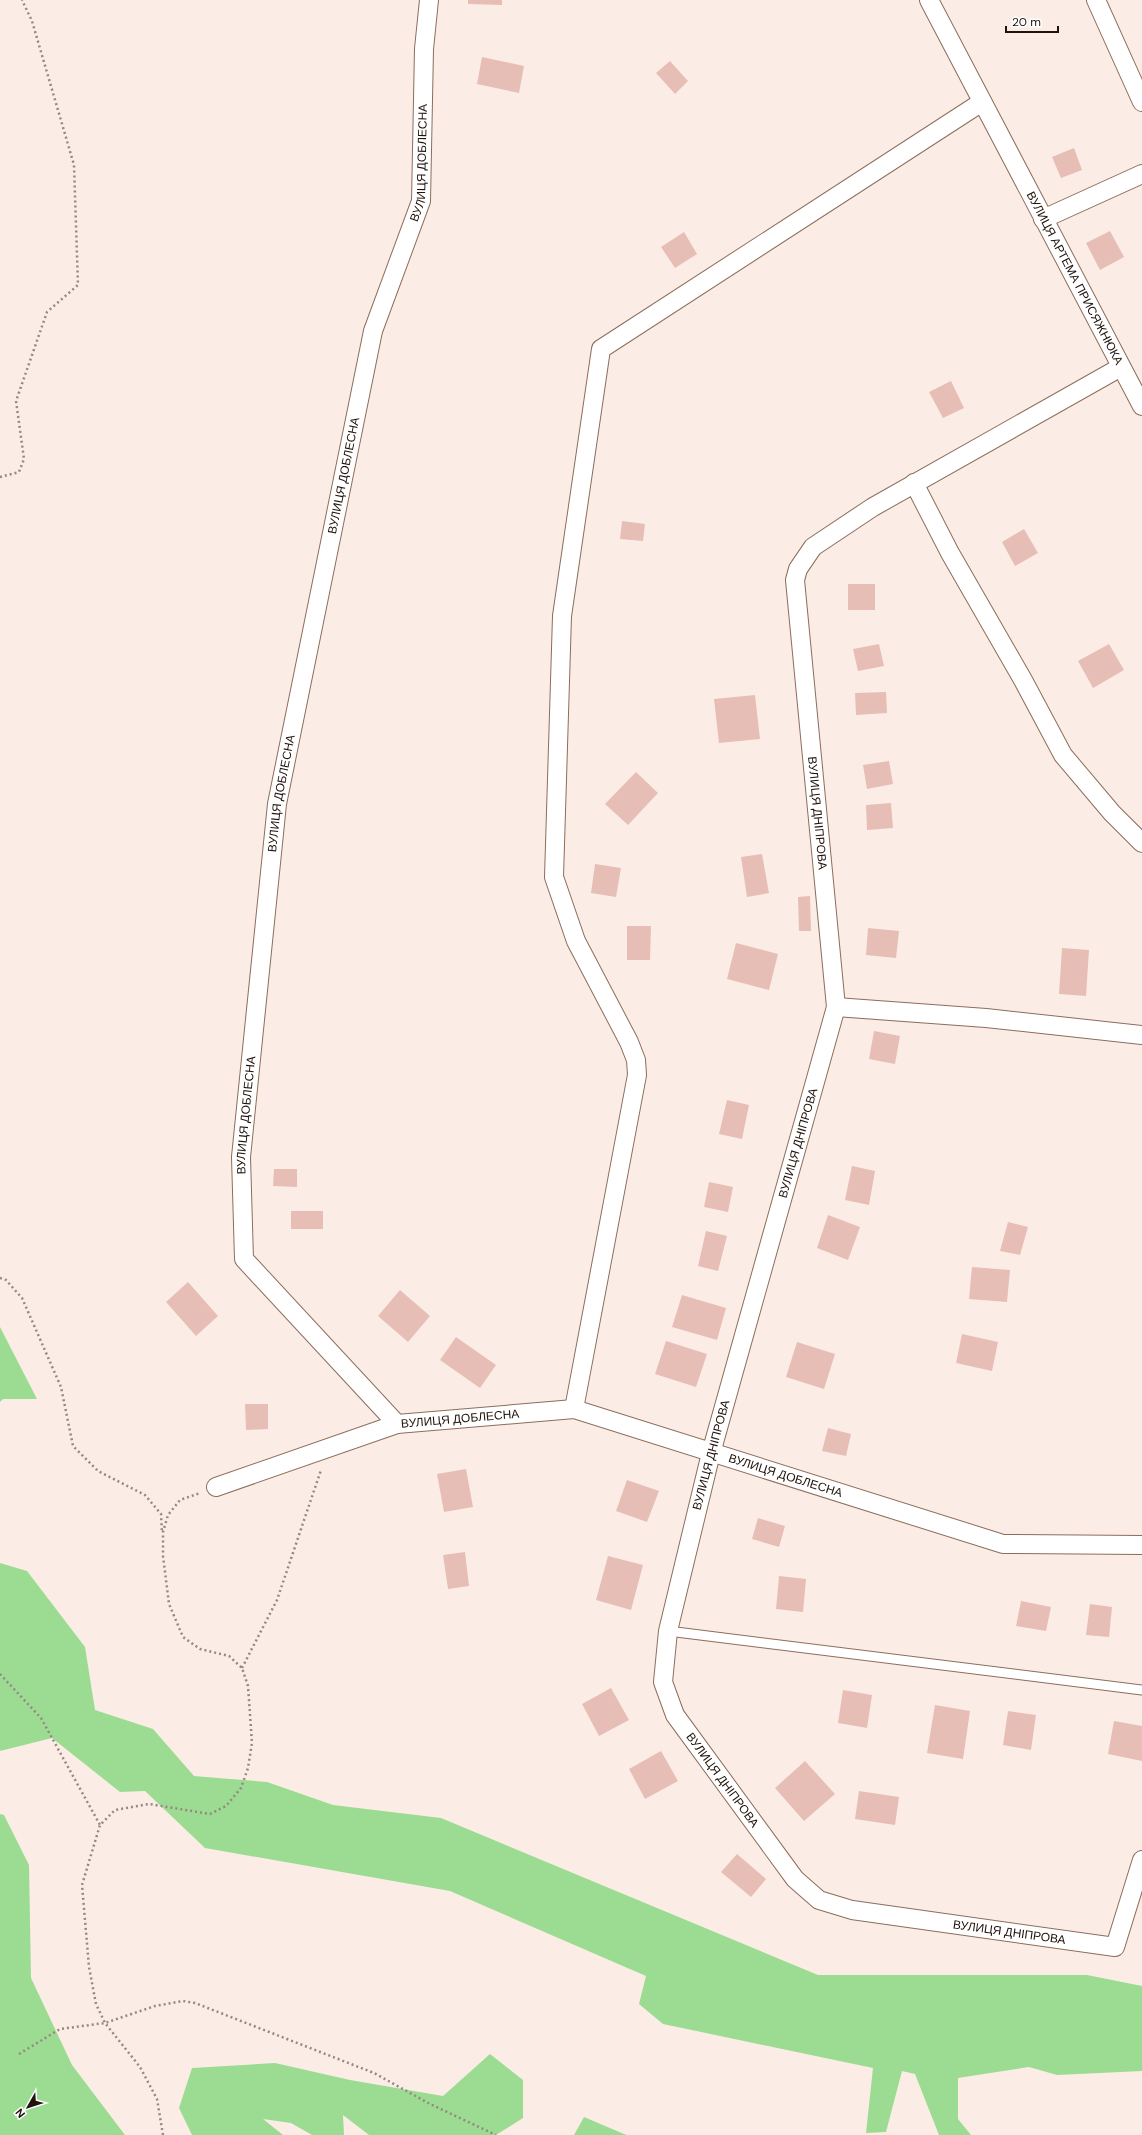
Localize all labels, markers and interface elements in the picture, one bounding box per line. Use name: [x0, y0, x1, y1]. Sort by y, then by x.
scale bar: [1006, 8, 1058, 34]
text: 20 m: [1012, 14, 1041, 30]
street label: ВУЛИЦЯ ДОБЛЕСНА: [406, 104, 431, 224]
street label: ВУЛИЦЯ АРТЕМА ПРИСЯЖНЮКА: [1023, 189, 1127, 368]
street label: ВУЛИЦЯ ДОБЛЕСНА: [324, 416, 363, 535]
street label: ВУЛИЦЯ ДОБЛЕСНА: [264, 733, 299, 853]
street label: ВУЛИЦЯ ДНІПРОВА: [804, 756, 831, 870]
street label: ВУЛИЦЯ ДОБЛЕСНА: [233, 1055, 259, 1175]
street label: ВУЛИЦЯ ДНІПРОВА: [775, 1086, 821, 1200]
street label: ВУЛИЦЯ ДНІПРОВА: [689, 1398, 733, 1512]
street label: ВУЛИЦЯ ДОБЛЕСНА: [400, 1406, 520, 1432]
street label: ВУЛИЦЯ ДОБЛЕСНА: [726, 1450, 845, 1501]
street label: ВУЛИЦЯ ДНІПРОВА: [683, 1729, 763, 1830]
street label: ВУЛИЦЯ ДНІПРОВА: [952, 1916, 1067, 1948]
north arrow: [8, 2087, 48, 2127]
text: N: [12, 2106, 28, 2121]

